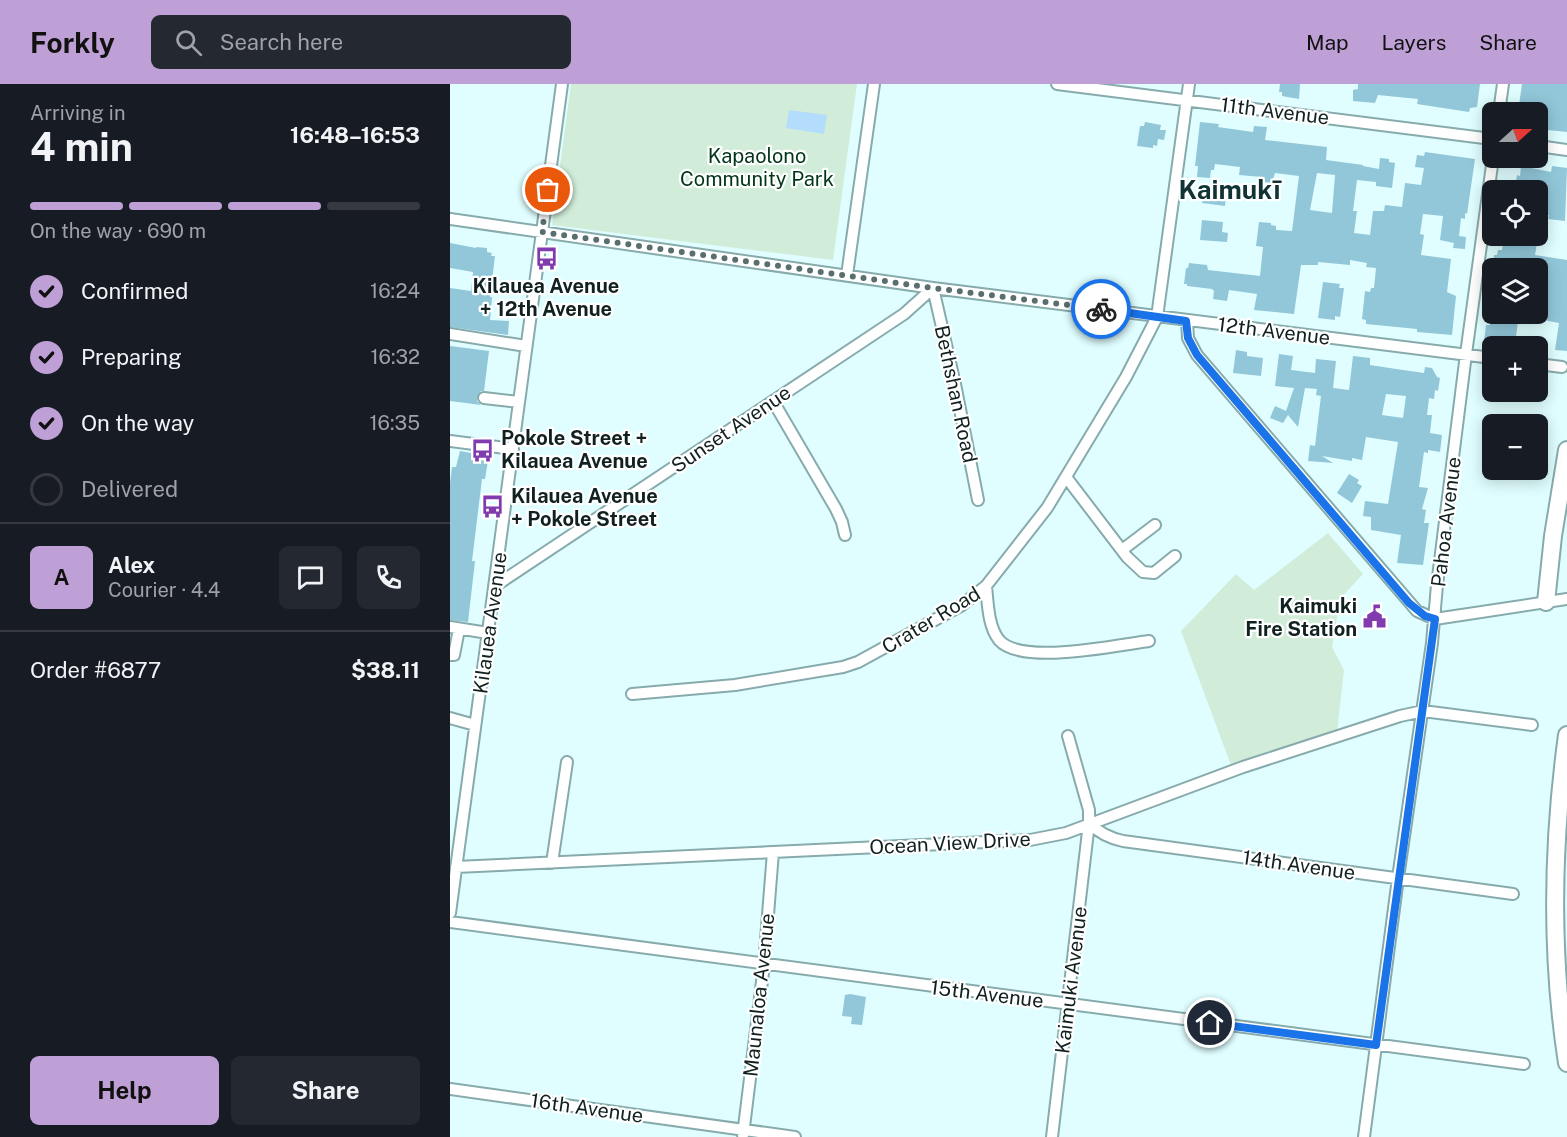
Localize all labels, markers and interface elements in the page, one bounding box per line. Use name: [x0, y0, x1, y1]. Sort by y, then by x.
search box: [151, 15, 571, 69]
text: Forkly: [30, 26, 115, 59]
icon: search: [172, 26, 205, 59]
text: Search here: [220, 29, 343, 55]
text: Map: [1306, 30, 1349, 55]
text: Layers: [1382, 30, 1446, 55]
text: Share: [1479, 30, 1537, 55]
street label: 11th Avenue: [1219, 92, 1331, 130]
text: Arriving in: [30, 101, 125, 125]
north arrow: [1482, 102, 1548, 168]
map controls: [1482, 102, 1548, 480]
text: 16:48–16:53: [290, 122, 420, 148]
text: 4 min: [30, 124, 133, 170]
park label: Kapaolono Community Park: [680, 144, 834, 191]
pin: [522, 164, 573, 215]
icon: bag: [531, 173, 564, 206]
district label: Kaimukī: [1178, 174, 1282, 205]
button: locate: [1482, 180, 1548, 246]
text: On the way · 690 m: [30, 219, 206, 243]
bus stop icon: Kilauea Avenue + 12th Avenue: [533, 245, 559, 271]
button: layers: [1482, 258, 1548, 324]
place label: Kilauea Avenue + 12th Avenue: [473, 274, 619, 321]
icon: check: [30, 275, 63, 308]
text: Confirmed: [81, 278, 188, 304]
text: 16:24: [370, 279, 420, 303]
courier: [1071, 279, 1131, 339]
icon: bike: [1085, 293, 1118, 326]
street label: 12th Avenue: [1216, 312, 1332, 350]
street label: Bethshan Road: [930, 323, 982, 465]
button: +: [1482, 336, 1548, 402]
icon: check: [30, 341, 63, 374]
text: Preparing: [81, 344, 182, 370]
text: 16:32: [370, 345, 420, 369]
street label: Sunset Avenue: [667, 380, 795, 478]
icon: check: [30, 407, 63, 440]
text: On the way: [81, 410, 194, 436]
text: 16:35: [369, 411, 420, 435]
button: −: [1482, 414, 1548, 480]
place label: Pokole Street + Kilauea Avenue: [501, 426, 648, 473]
bus stop icon: Pokole Street + Kilauea Avenue: [470, 437, 496, 463]
street label: Pahoa Avenue: [1426, 456, 1466, 588]
text: Delivered: [81, 476, 178, 502]
place label: Kilauea Avenue + Pokole Street: [511, 484, 658, 531]
bus stop icon: Kilauea Avenue + Pokole Street: [480, 494, 506, 520]
button: chat: [279, 546, 342, 609]
button: phone: [357, 546, 420, 609]
street label: Kilauea Avenue: [468, 550, 512, 696]
text: Alex: [108, 552, 155, 578]
text: A: [54, 564, 69, 590]
text: Courier · 4.4: [108, 578, 220, 602]
street label: Crater Road: [877, 581, 985, 659]
place label: Kaimuki Fire Station: [1245, 594, 1357, 641]
public building icon: Kaimuki Fire Station: [1362, 604, 1388, 630]
text: Order #6877: [30, 657, 161, 683]
text: $38.11: [351, 657, 420, 683]
street label: Ocean View Drive: [869, 827, 1031, 859]
street label: 14th Avenue: [1241, 845, 1357, 885]
street label: Kaimuki Avenue: [1050, 905, 1092, 1055]
street label: Maunaloa Avenue: [738, 912, 780, 1078]
street label: 15th Avenue: [929, 975, 1045, 1013]
pin: [1184, 997, 1235, 1048]
icon: home: [1193, 1006, 1226, 1039]
button: Help: [30, 1056, 219, 1125]
button: Share: [231, 1056, 420, 1125]
street label: 16th Avenue: [529, 1088, 645, 1128]

